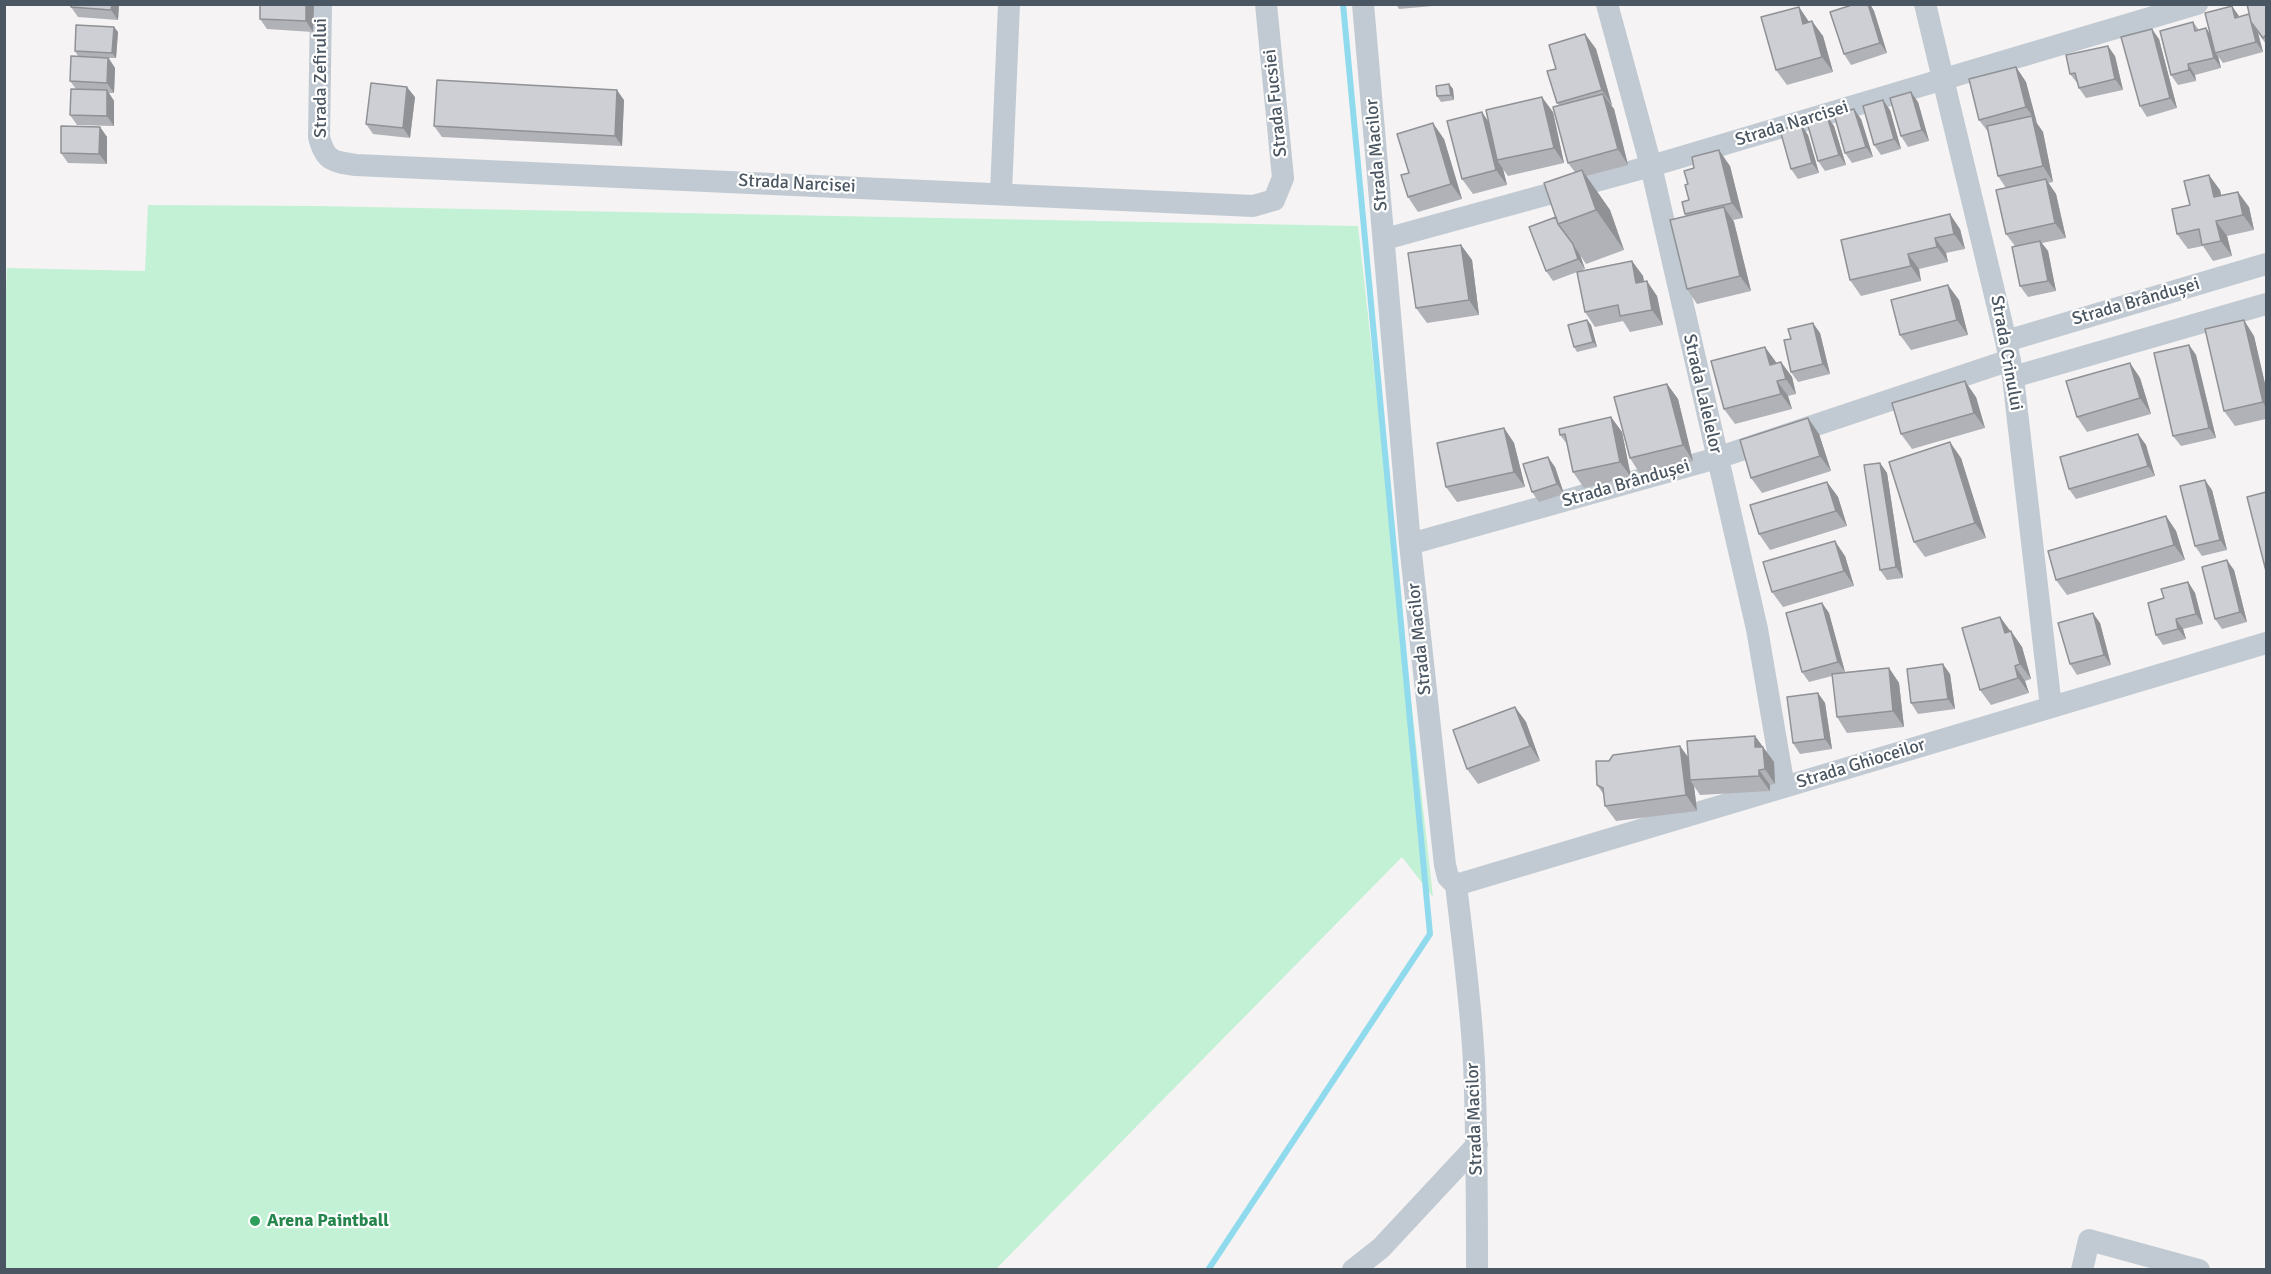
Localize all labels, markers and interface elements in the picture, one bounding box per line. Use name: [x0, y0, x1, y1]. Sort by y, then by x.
street label: Strada Zefirului: [310, 18, 332, 138]
street label: Strada Fucsiei: [1260, 48, 1292, 158]
street label: Strada Narcisei: [1733, 97, 1851, 151]
street label: Strada Macilor: [1361, 98, 1393, 212]
street label: Strada Narcisei: [738, 170, 856, 198]
street label: Strada Brândușei: [2070, 273, 2202, 331]
street label: Strada Crinului: [1985, 294, 2027, 412]
street label: Strada Lalelelor: [1678, 332, 1726, 456]
street label: Strada Brândușei: [1560, 455, 1692, 513]
street label: Strada Macilor: [1403, 582, 1437, 696]
street label: Strada Ghioceilor: [1794, 734, 1928, 794]
street label: Strada Macilor: [1462, 1062, 1488, 1176]
place label: Arena Paintball: [267, 1210, 389, 1232]
marker: Arena Paintball: [248, 1214, 262, 1228]

